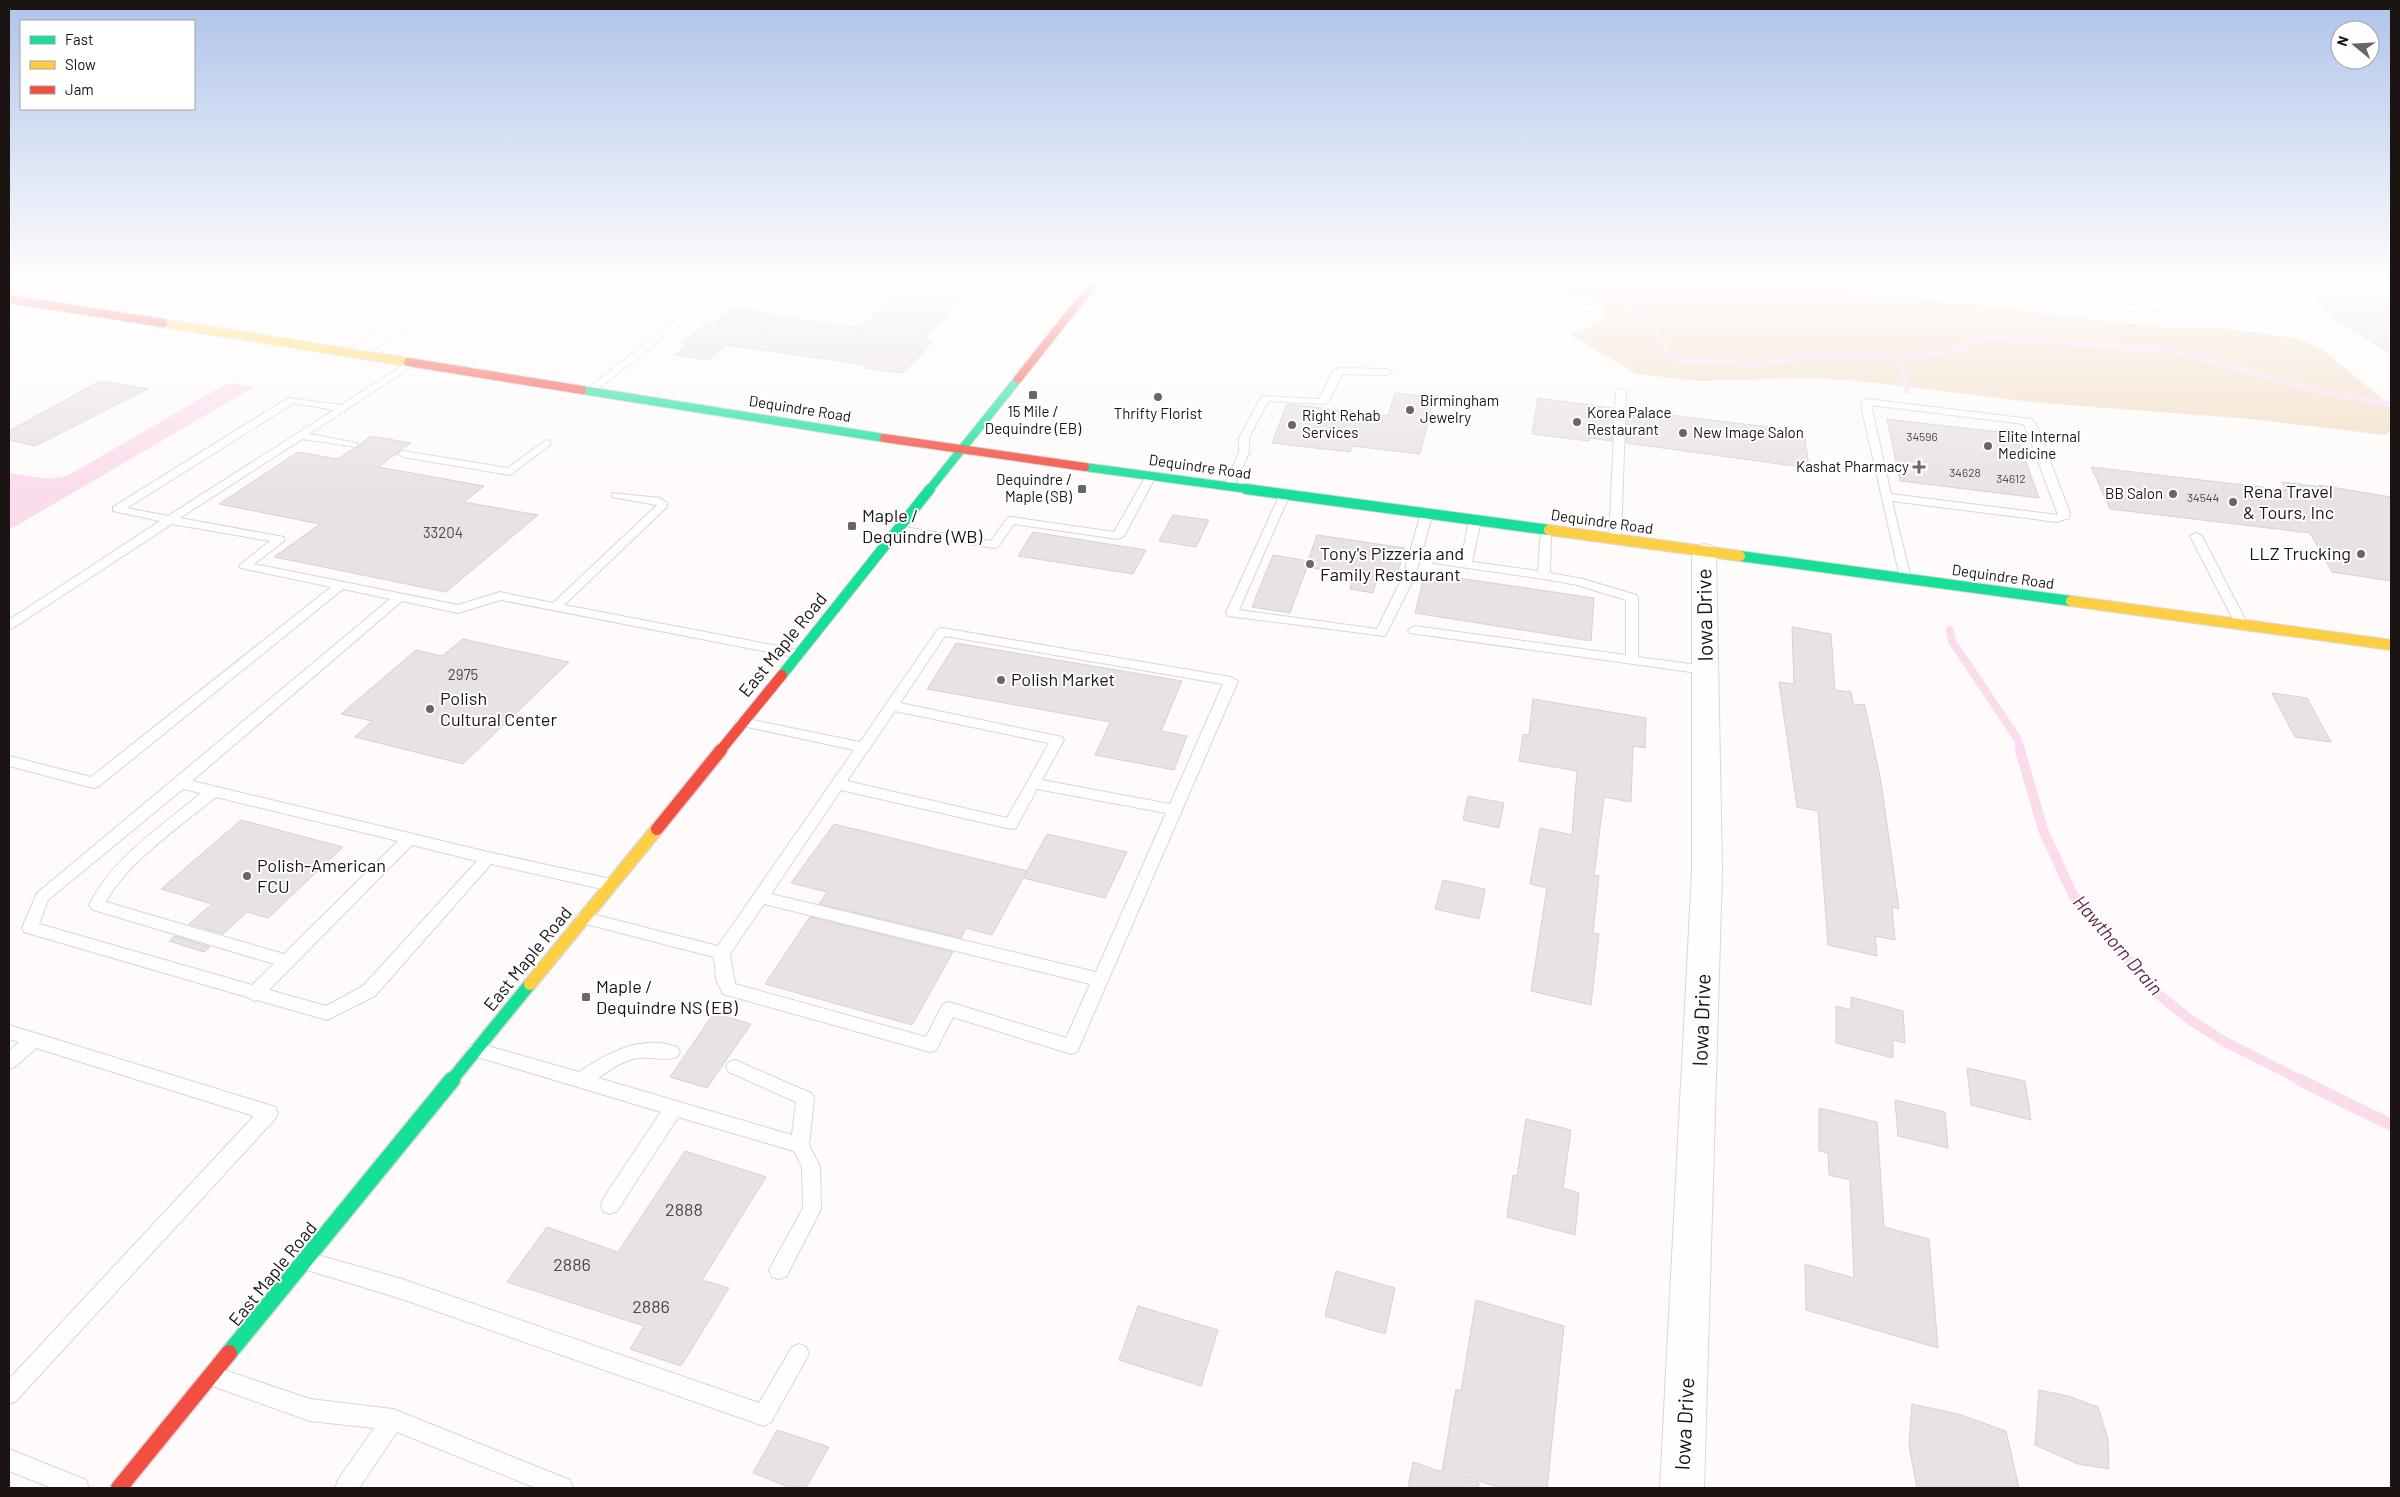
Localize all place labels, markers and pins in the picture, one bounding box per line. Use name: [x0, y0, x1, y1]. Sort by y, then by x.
marker: 15 Mile / Dequindre (EB): [1027, 389, 1039, 401]
marker: Thrifty Florist: [1152, 391, 1164, 403]
place label: Birmingham Jewelry: [1420, 391, 1499, 426]
place label: 15 Mile / Dequindre (EB): [985, 402, 1081, 437]
place label: Korea Palace Restaurant: [1587, 403, 1671, 438]
place label: Thrifty Florist: [1114, 404, 1202, 422]
marker: Birmingham Jewelry: [1404, 404, 1416, 416]
place label: Right Rehab Services: [1302, 406, 1381, 441]
marker: Korea Palace Restaurant: [1571, 416, 1583, 428]
marker: Right Rehab Services: [1286, 419, 1298, 431]
place label: New Image Salon: [1693, 423, 1804, 441]
marker: New Image Salon: [1677, 427, 1689, 439]
place label: Elite Internal Medicine: [1998, 427, 2080, 462]
marker: Elite Internal Medicine: [1982, 440, 1994, 452]
place label: Kashat Pharmacy: [1796, 457, 1909, 475]
marker: Kashat Pharmacy: [1913, 461, 1925, 473]
place label: Dequindre / Maple (SB): [996, 470, 1072, 505]
place label: Rena Travel & Tours, Inc: [2243, 480, 2334, 523]
marker: Dequindre / Maple (SB): [1076, 483, 1088, 495]
place label: BB Salon: [2105, 484, 2163, 502]
marker: BB Salon: [2167, 488, 2179, 500]
marker: Rena Travel & Tours, Inc: [2227, 496, 2239, 508]
place label: Maple / Dequindre (WB): [862, 504, 982, 547]
marker: Maple / Dequindre (WB): [846, 520, 858, 532]
place label: Tony's Pizzeria and Family Restaurant: [1320, 542, 1464, 585]
place label: LLZ Trucking: [2249, 542, 2351, 564]
marker: LLZ Trucking: [2355, 548, 2367, 560]
marker: Tony's Pizzeria and Family Restaurant: [1304, 558, 1316, 570]
place label: Polish Market: [1011, 668, 1115, 690]
marker: Polish Market: [995, 674, 1007, 686]
place label: Polish Cultural Center: [440, 687, 557, 730]
marker: Polish Cultural Center: [424, 703, 436, 715]
place label: Polish-American FCU: [257, 854, 386, 897]
marker: Polish-American FCU: [241, 870, 253, 882]
place label: Maple / Dequindre NS (EB): [596, 975, 738, 1018]
marker: Maple / Dequindre NS (EB): [580, 991, 592, 1003]

